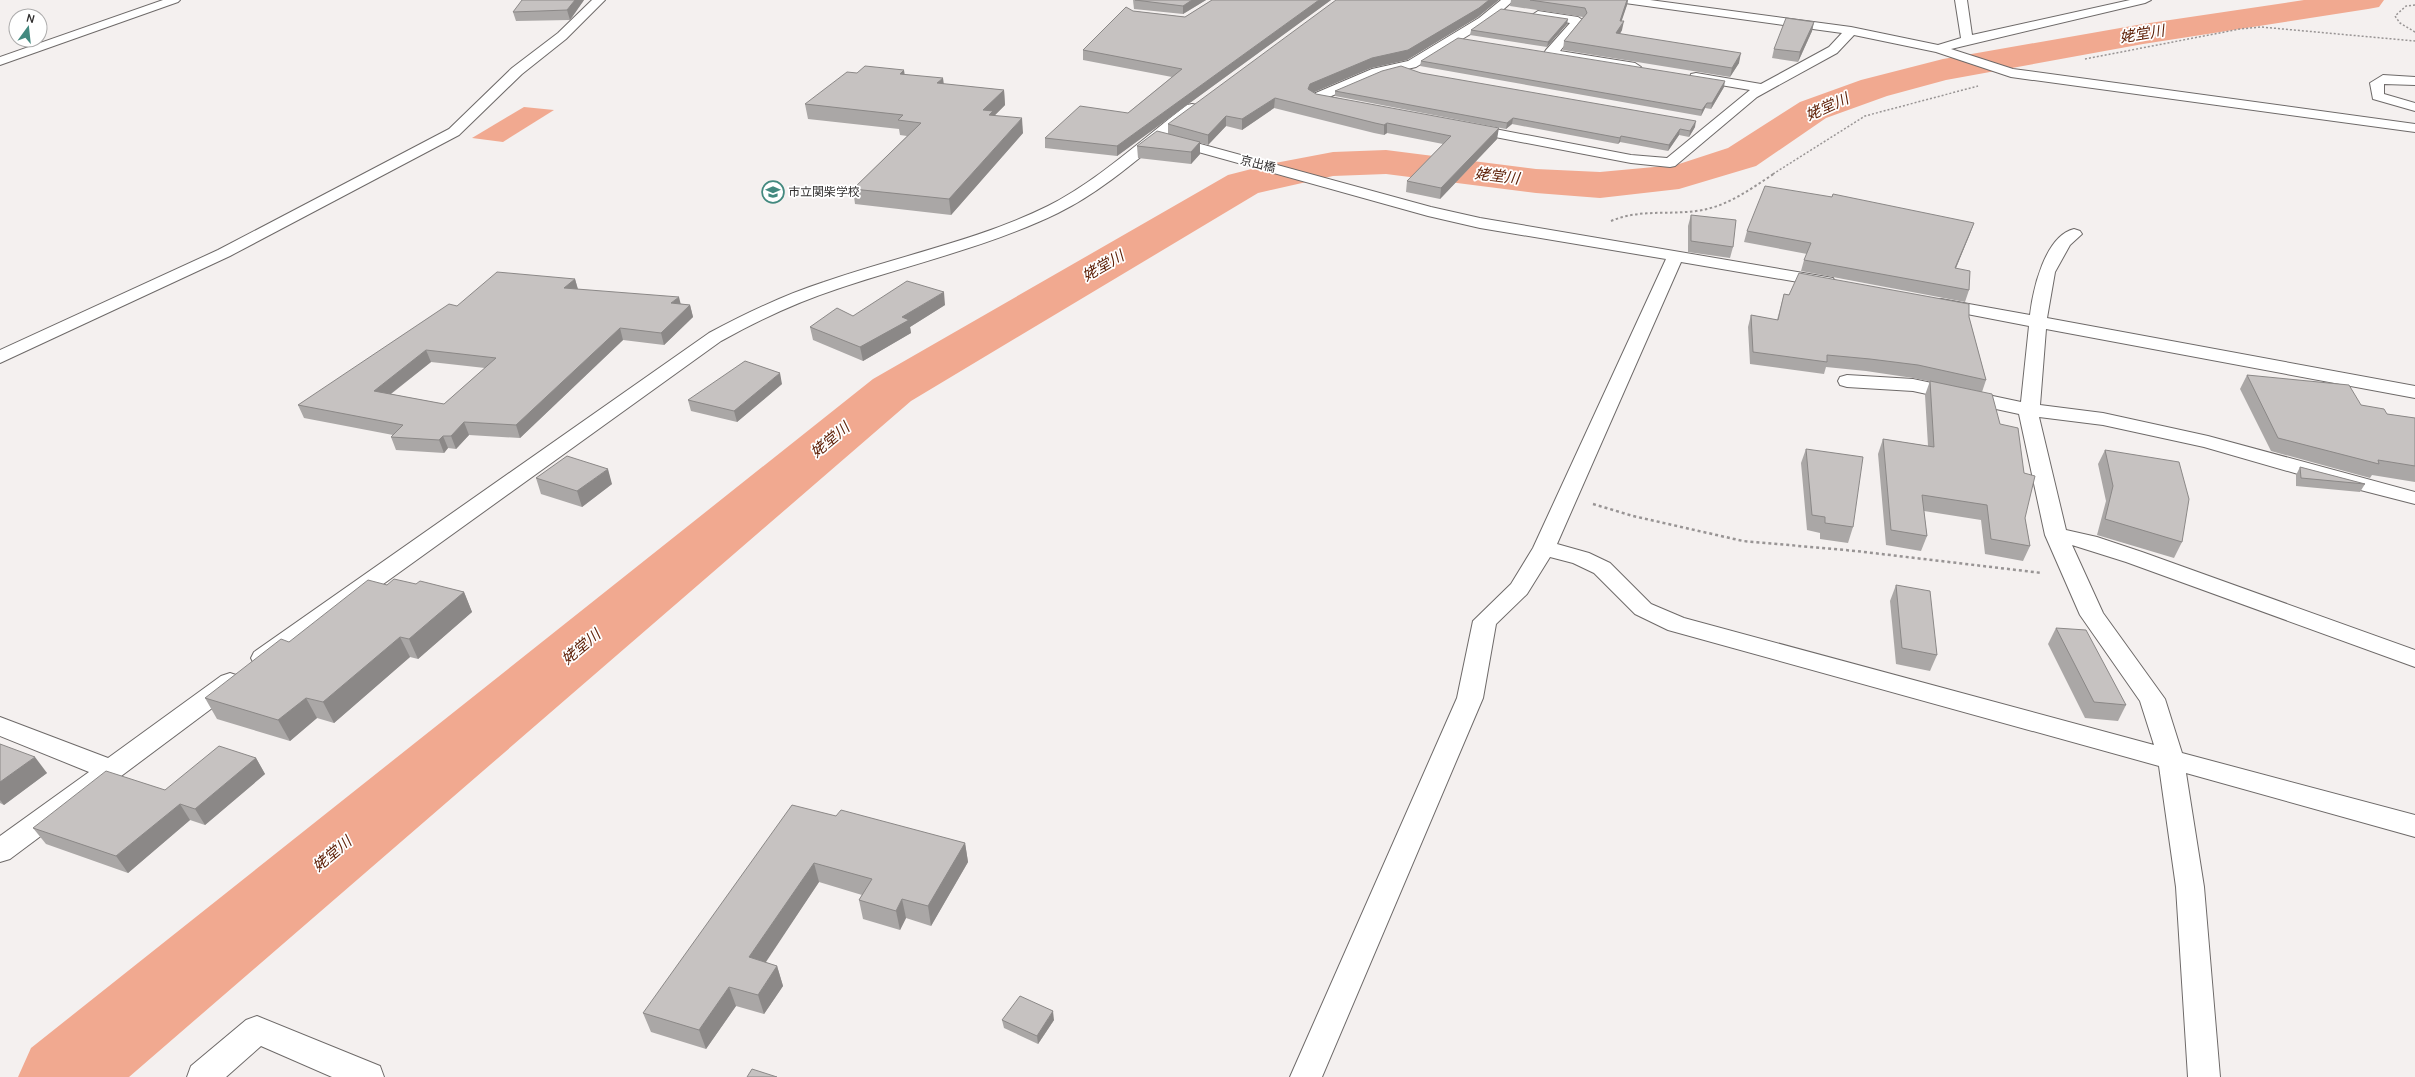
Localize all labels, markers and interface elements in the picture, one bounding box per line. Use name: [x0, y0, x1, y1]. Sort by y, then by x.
north arrow: [8, 8, 48, 48]
text: N: [25, 10, 37, 26]
water label: 姥堂川: [2118, 19, 2168, 47]
water label: 姥堂川: [1802, 87, 1853, 125]
street label: 京出橋: [1239, 151, 1278, 176]
water label: 姥堂川: [1473, 162, 1523, 189]
school or university icon: 市立関柴学校: [760, 179, 786, 205]
place label: 市立関柴学校: [788, 183, 860, 200]
water label: 姥堂川: [1078, 244, 1129, 286]
water label: 姥堂川: [806, 416, 855, 462]
water label: 姥堂川: [557, 623, 606, 669]
water label: 姥堂川: [308, 830, 357, 876]

